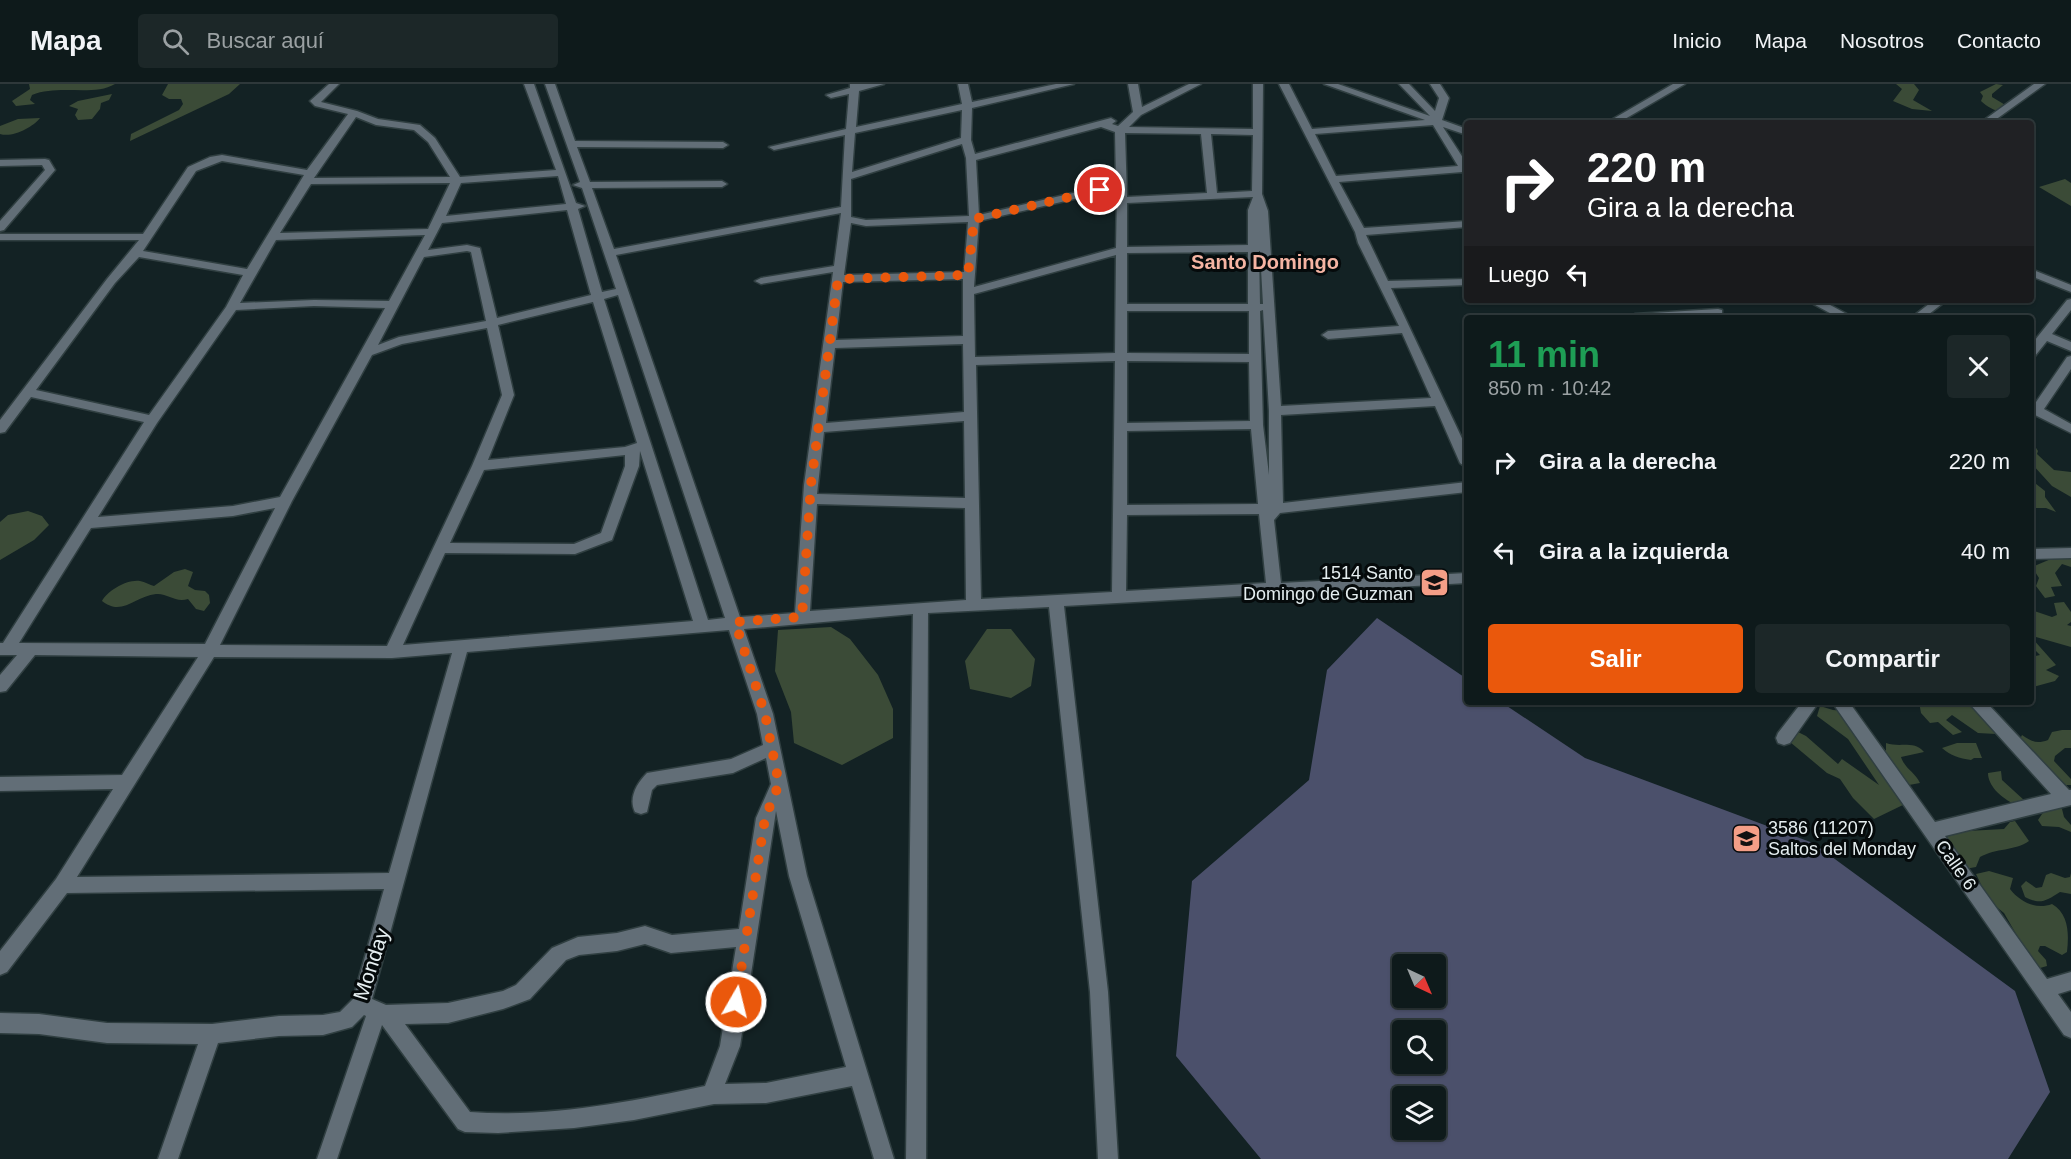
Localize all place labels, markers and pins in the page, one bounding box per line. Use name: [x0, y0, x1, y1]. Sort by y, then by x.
pin: [1074, 164, 1125, 215]
place label: 1514 Santo Domingo de Guzman: [1243, 563, 1413, 604]
school or university icon: 1514 Santo Domingo de Guzman: [1418, 567, 1450, 599]
place label: 3586 (11207) Saltos del Monday: [1768, 818, 1916, 859]
school or university icon: 3586 (11207) Saltos del Monday: [1731, 822, 1763, 854]

